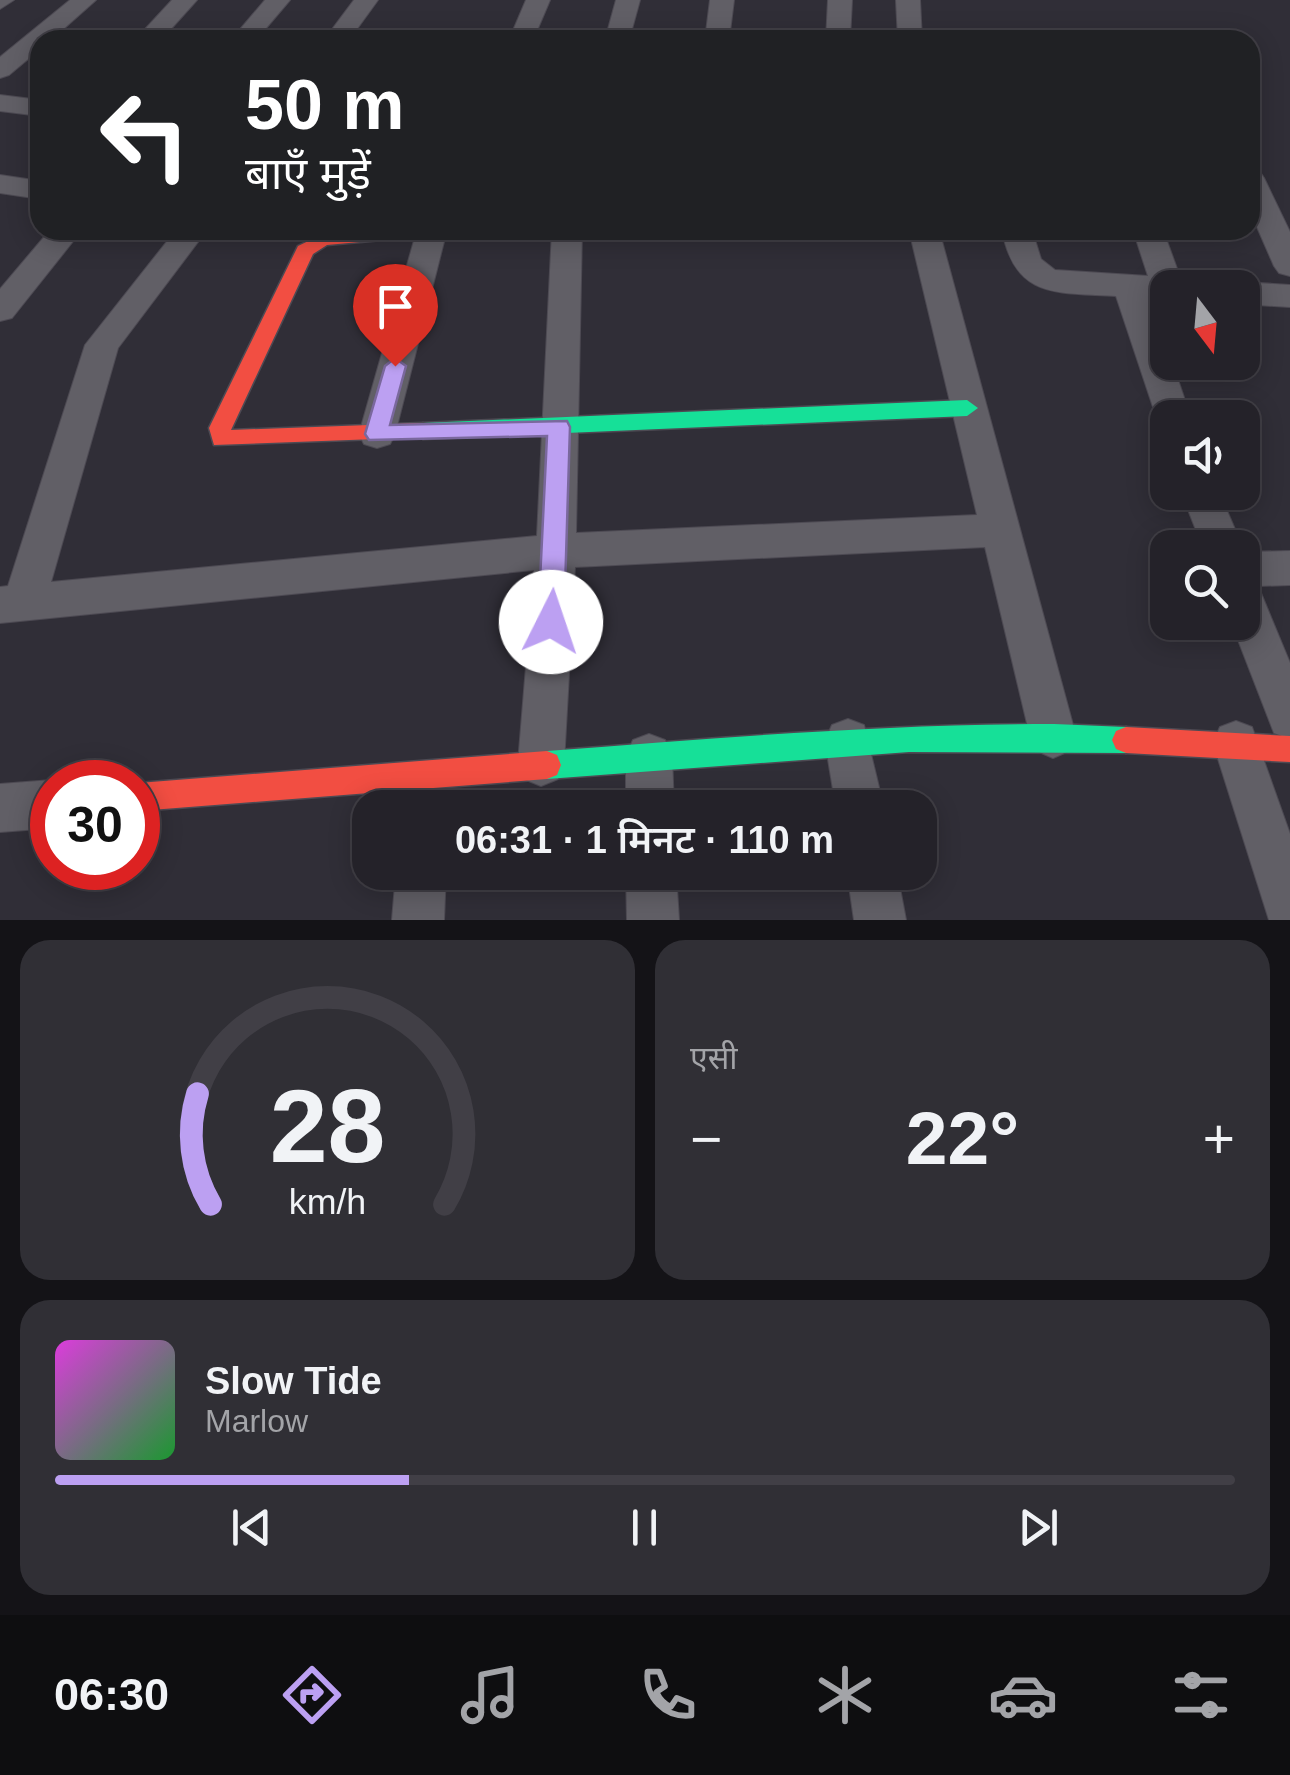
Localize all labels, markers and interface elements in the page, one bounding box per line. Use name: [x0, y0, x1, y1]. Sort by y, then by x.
text: 50 m: [245, 66, 405, 144]
icon: left: [80, 70, 210, 200]
text: बाएँ मुड़ें: [245, 148, 371, 199]
pin: [353, 264, 438, 367]
north arrow: [1150, 270, 1260, 380]
map controls: [1150, 270, 1260, 640]
icon: arrive: [368, 279, 423, 334]
button: sound: [1150, 400, 1260, 510]
button: search: [1150, 530, 1260, 640]
position arrow: [499, 570, 603, 674]
speed limit sign: 30: [30, 760, 160, 890]
text: 06:31 · 1 मिनट · 110 m: [455, 819, 834, 861]
text: एसी: [690, 1040, 738, 1076]
text: 28: [270, 1068, 385, 1184]
text: 22°: [906, 1096, 1019, 1180]
text: −: [690, 1108, 722, 1170]
text: +: [1203, 1108, 1235, 1170]
text: km/h: [289, 1182, 366, 1222]
text: Slow Tide: [205, 1360, 382, 1402]
text: Marlow: [205, 1403, 308, 1439]
icon: previous: [224, 1500, 279, 1555]
icon: pause: [617, 1500, 672, 1555]
icon: next: [1011, 1500, 1066, 1555]
icon: directions: [277, 1660, 347, 1730]
icon: music: [455, 1660, 525, 1730]
icon: phone: [633, 1660, 703, 1730]
icon: climate: [810, 1660, 880, 1730]
icon: car: [988, 1660, 1058, 1730]
icon: filters: [1166, 1660, 1236, 1730]
text: 06:30: [54, 1669, 169, 1720]

